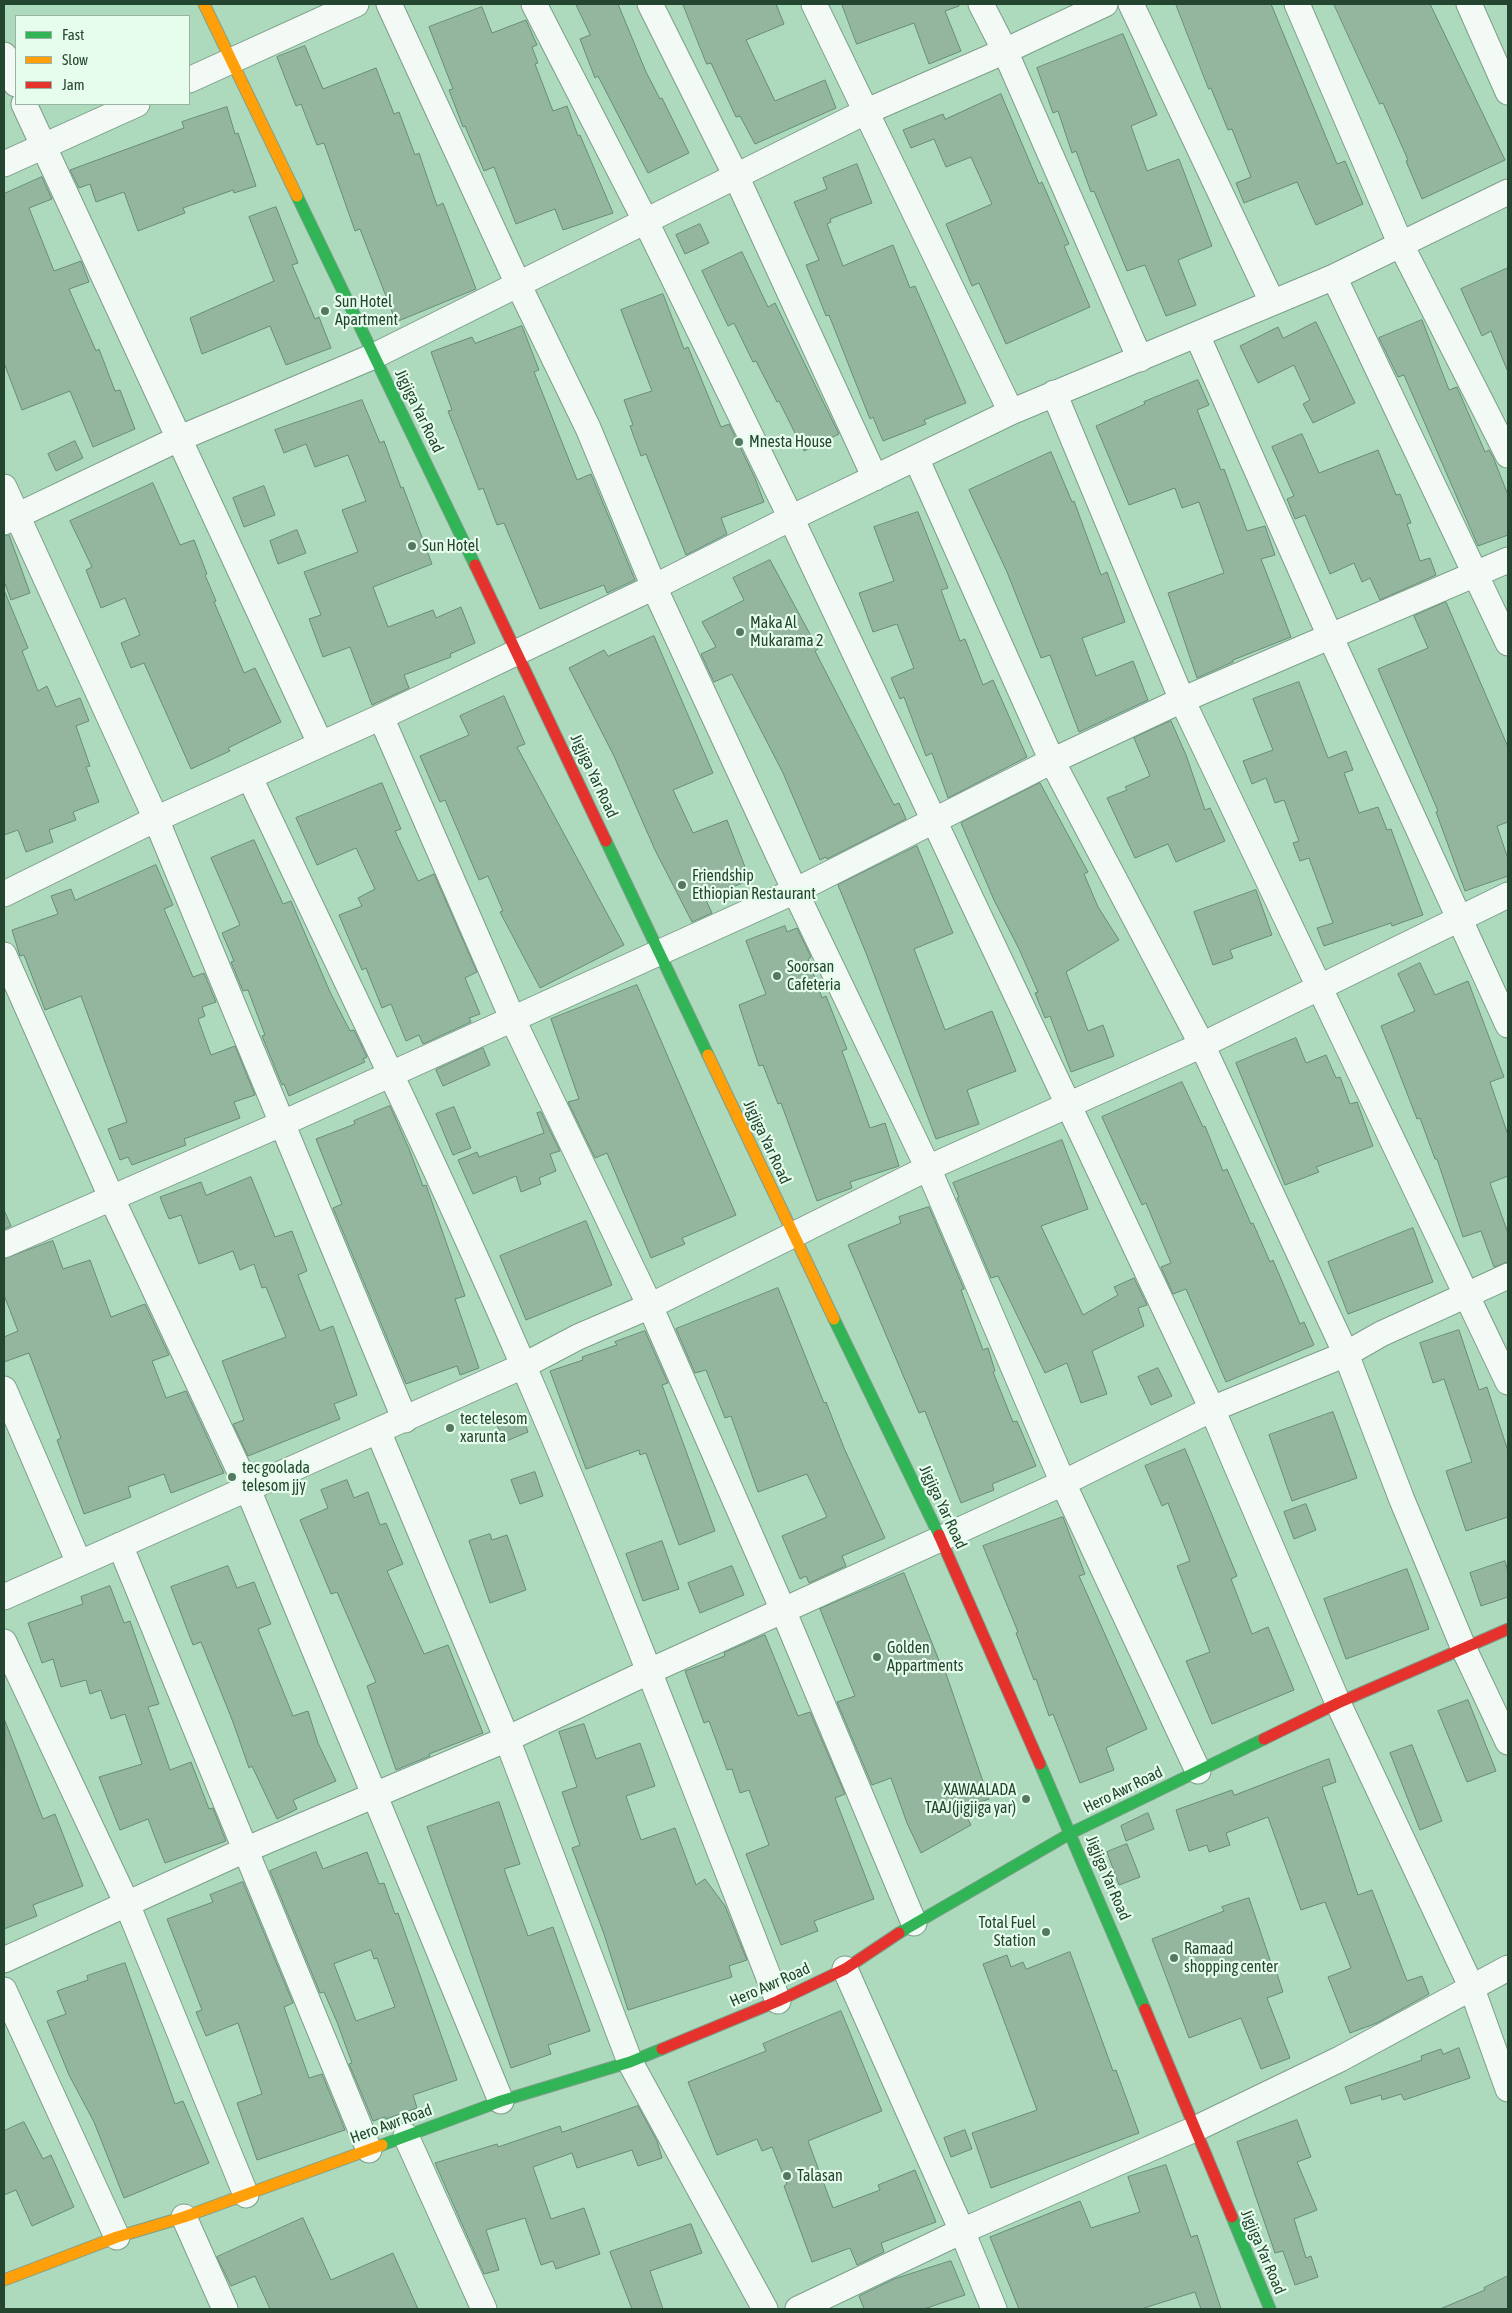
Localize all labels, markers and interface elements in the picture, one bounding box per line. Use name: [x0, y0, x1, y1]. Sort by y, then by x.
legend: [15, 15, 190, 105]
text: Fast: [62, 26, 84, 43]
text: Slow: [62, 51, 88, 68]
text: Jam: [62, 76, 85, 93]
place label: Sun Hotel Apartment: [335, 292, 398, 330]
marker: Sun Hotel Apartment: [319, 305, 331, 317]
street label: Jigjiga Yar Road: [391, 366, 447, 456]
place label: Mnesta House: [749, 432, 832, 452]
marker: Mnesta House: [733, 436, 745, 448]
place label: Sun Hotel: [422, 536, 479, 556]
marker: Sun Hotel: [406, 540, 418, 552]
place label: Maka Al Mukarama 2: [750, 613, 823, 651]
marker: Maka Al Mukarama 2: [734, 626, 746, 638]
street label: Jigjiga Yar Road: [566, 731, 622, 821]
place label: Friendship Ethiopian Restaurant: [692, 866, 816, 904]
marker: Friendship Ethiopian Restaurant: [676, 879, 688, 891]
place label: Soorsan Cafeteria: [787, 957, 841, 995]
marker: Soorsan Cafeteria: [771, 970, 783, 982]
street label: Jigjiga Yar Road: [739, 1097, 795, 1187]
place label: tec telesom xarunta: [460, 1409, 527, 1447]
marker: tec telesom xarunta: [444, 1422, 456, 1434]
place label: tec goolada telesom jjy: [242, 1458, 310, 1496]
street label: Jigjiga Yar Road: [915, 1462, 971, 1552]
marker: tec goolada telesom jjy: [226, 1471, 238, 1483]
place label: Golden Appartments: [887, 1638, 963, 1676]
marker: Golden Appartments: [871, 1651, 883, 1663]
street label: Hero Awr Road: [1080, 1763, 1166, 1817]
place label: XAWAALADA TAAJ(jigjiga yar): [925, 1780, 1016, 1818]
marker: XAWAALADA TAAJ(jigjiga yar): [1020, 1793, 1032, 1805]
street label: Jigjiga Yar Road: [1082, 1833, 1134, 1923]
place label: Total Fuel Station: [978, 1913, 1036, 1951]
marker: Total Fuel Station: [1040, 1926, 1052, 1938]
place label: Ramaad shopping center: [1184, 1939, 1278, 1977]
marker: Ramaad shopping center: [1168, 1952, 1180, 1964]
street label: Hero Awr Road: [727, 1959, 813, 2011]
street label: Hero Awr Road: [347, 2100, 435, 2148]
place label: Talasan: [797, 2166, 843, 2186]
marker: Talasan: [781, 2170, 793, 2182]
street label: Jigjiga Yar Road: [1237, 2207, 1289, 2297]

